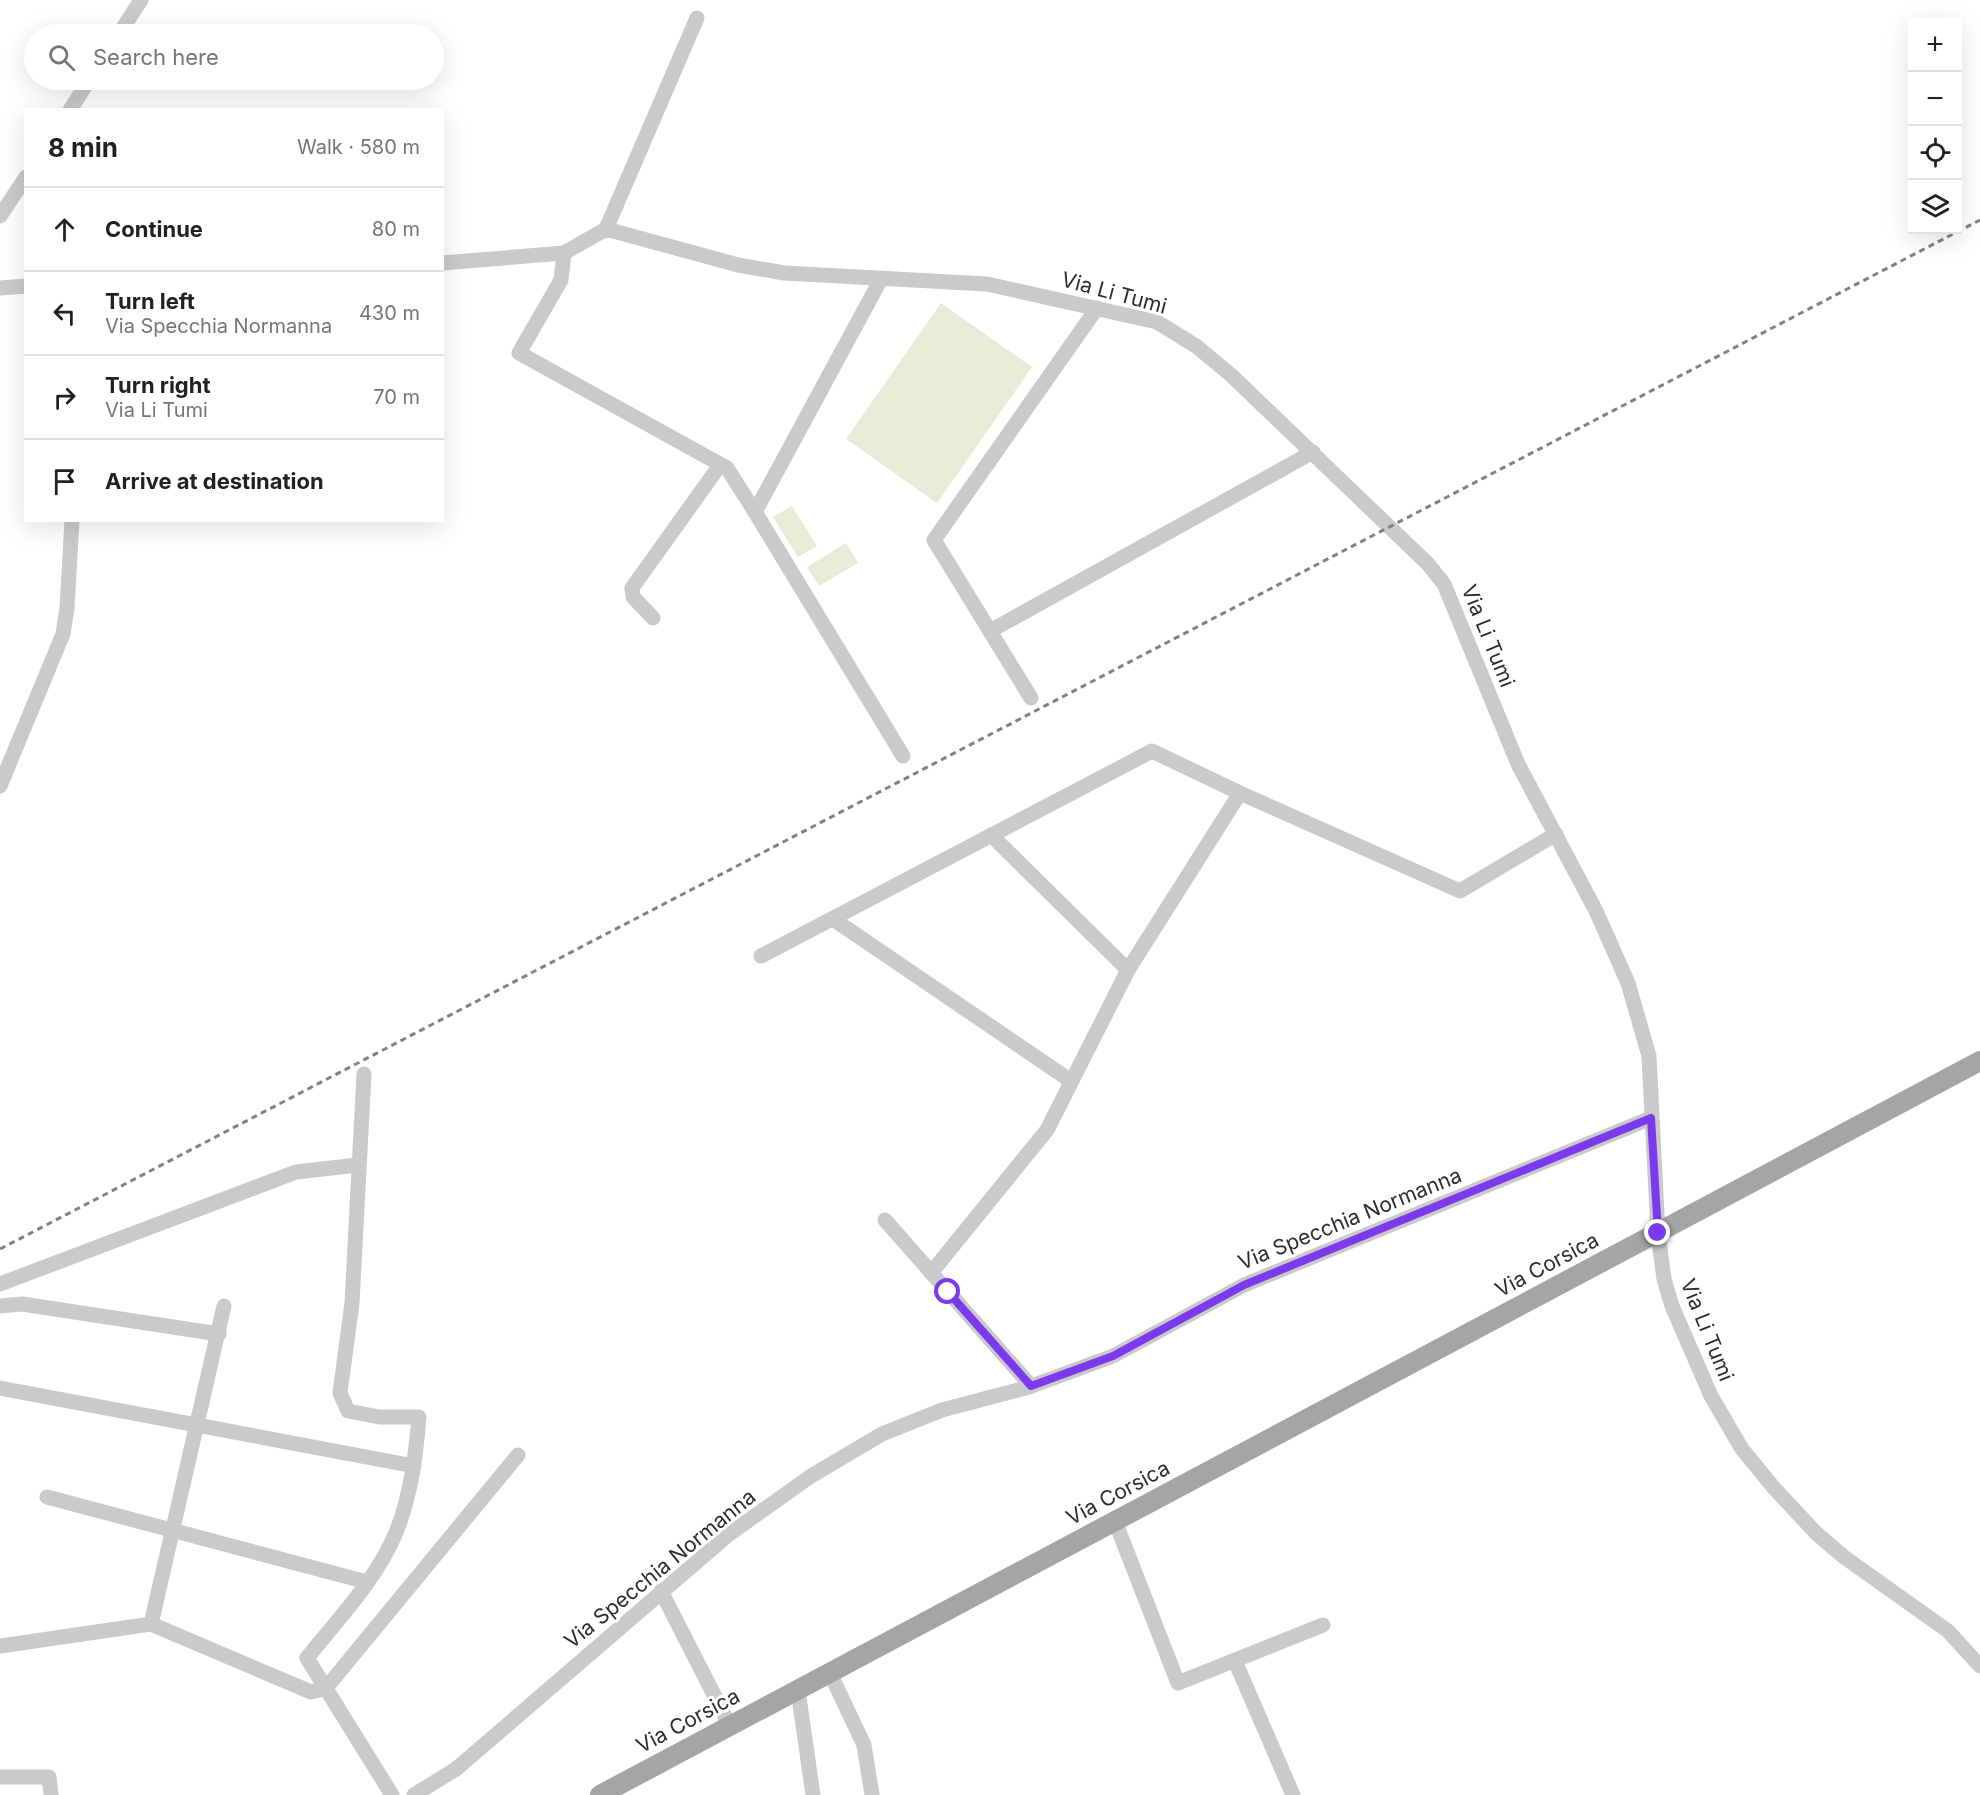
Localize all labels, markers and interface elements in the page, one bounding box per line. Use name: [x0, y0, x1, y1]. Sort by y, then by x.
map controls: [1908, 18, 1962, 234]
button: +: [1908, 18, 1962, 72]
search box: [24, 24, 444, 90]
icon: search: [45, 41, 78, 74]
text: Search here: [93, 44, 219, 70]
button: −: [1908, 72, 1962, 126]
button: locate: [1908, 126, 1962, 180]
text: 8 min: [48, 132, 118, 163]
text: Walk · 580 m: [297, 135, 420, 159]
button: layers: [1908, 180, 1962, 234]
icon: ahead: [48, 213, 81, 246]
text: Continue: [105, 216, 203, 242]
text: 80 m: [372, 217, 420, 241]
street label: Via Li Tumi: [1059, 266, 1170, 319]
text: Turn left: [105, 288, 195, 314]
icon: left: [48, 297, 81, 330]
text: 430 m: [359, 301, 420, 325]
text: Via Specchia Normanna: [105, 314, 332, 338]
text: Turn right: [105, 372, 211, 398]
icon: right: [48, 381, 81, 414]
text: 70 m: [373, 385, 420, 409]
text: Via Li Tumi: [105, 398, 208, 422]
icon: arrive: [48, 465, 81, 498]
text: Arrive at destination: [105, 468, 324, 494]
street label: Via Li Tumi: [1457, 581, 1520, 691]
street label: Via Specchia Normanna: [1235, 1162, 1465, 1275]
route end: [1644, 1219, 1670, 1245]
street label: Via Corsica: [1491, 1227, 1603, 1302]
street label: Via Li Tumi: [1676, 1275, 1739, 1385]
route start: [934, 1278, 960, 1304]
street label: Via Corsica: [1062, 1455, 1174, 1530]
street label: Via Specchia Normanna: [559, 1484, 760, 1653]
street label: Via Corsica: [632, 1683, 744, 1758]

